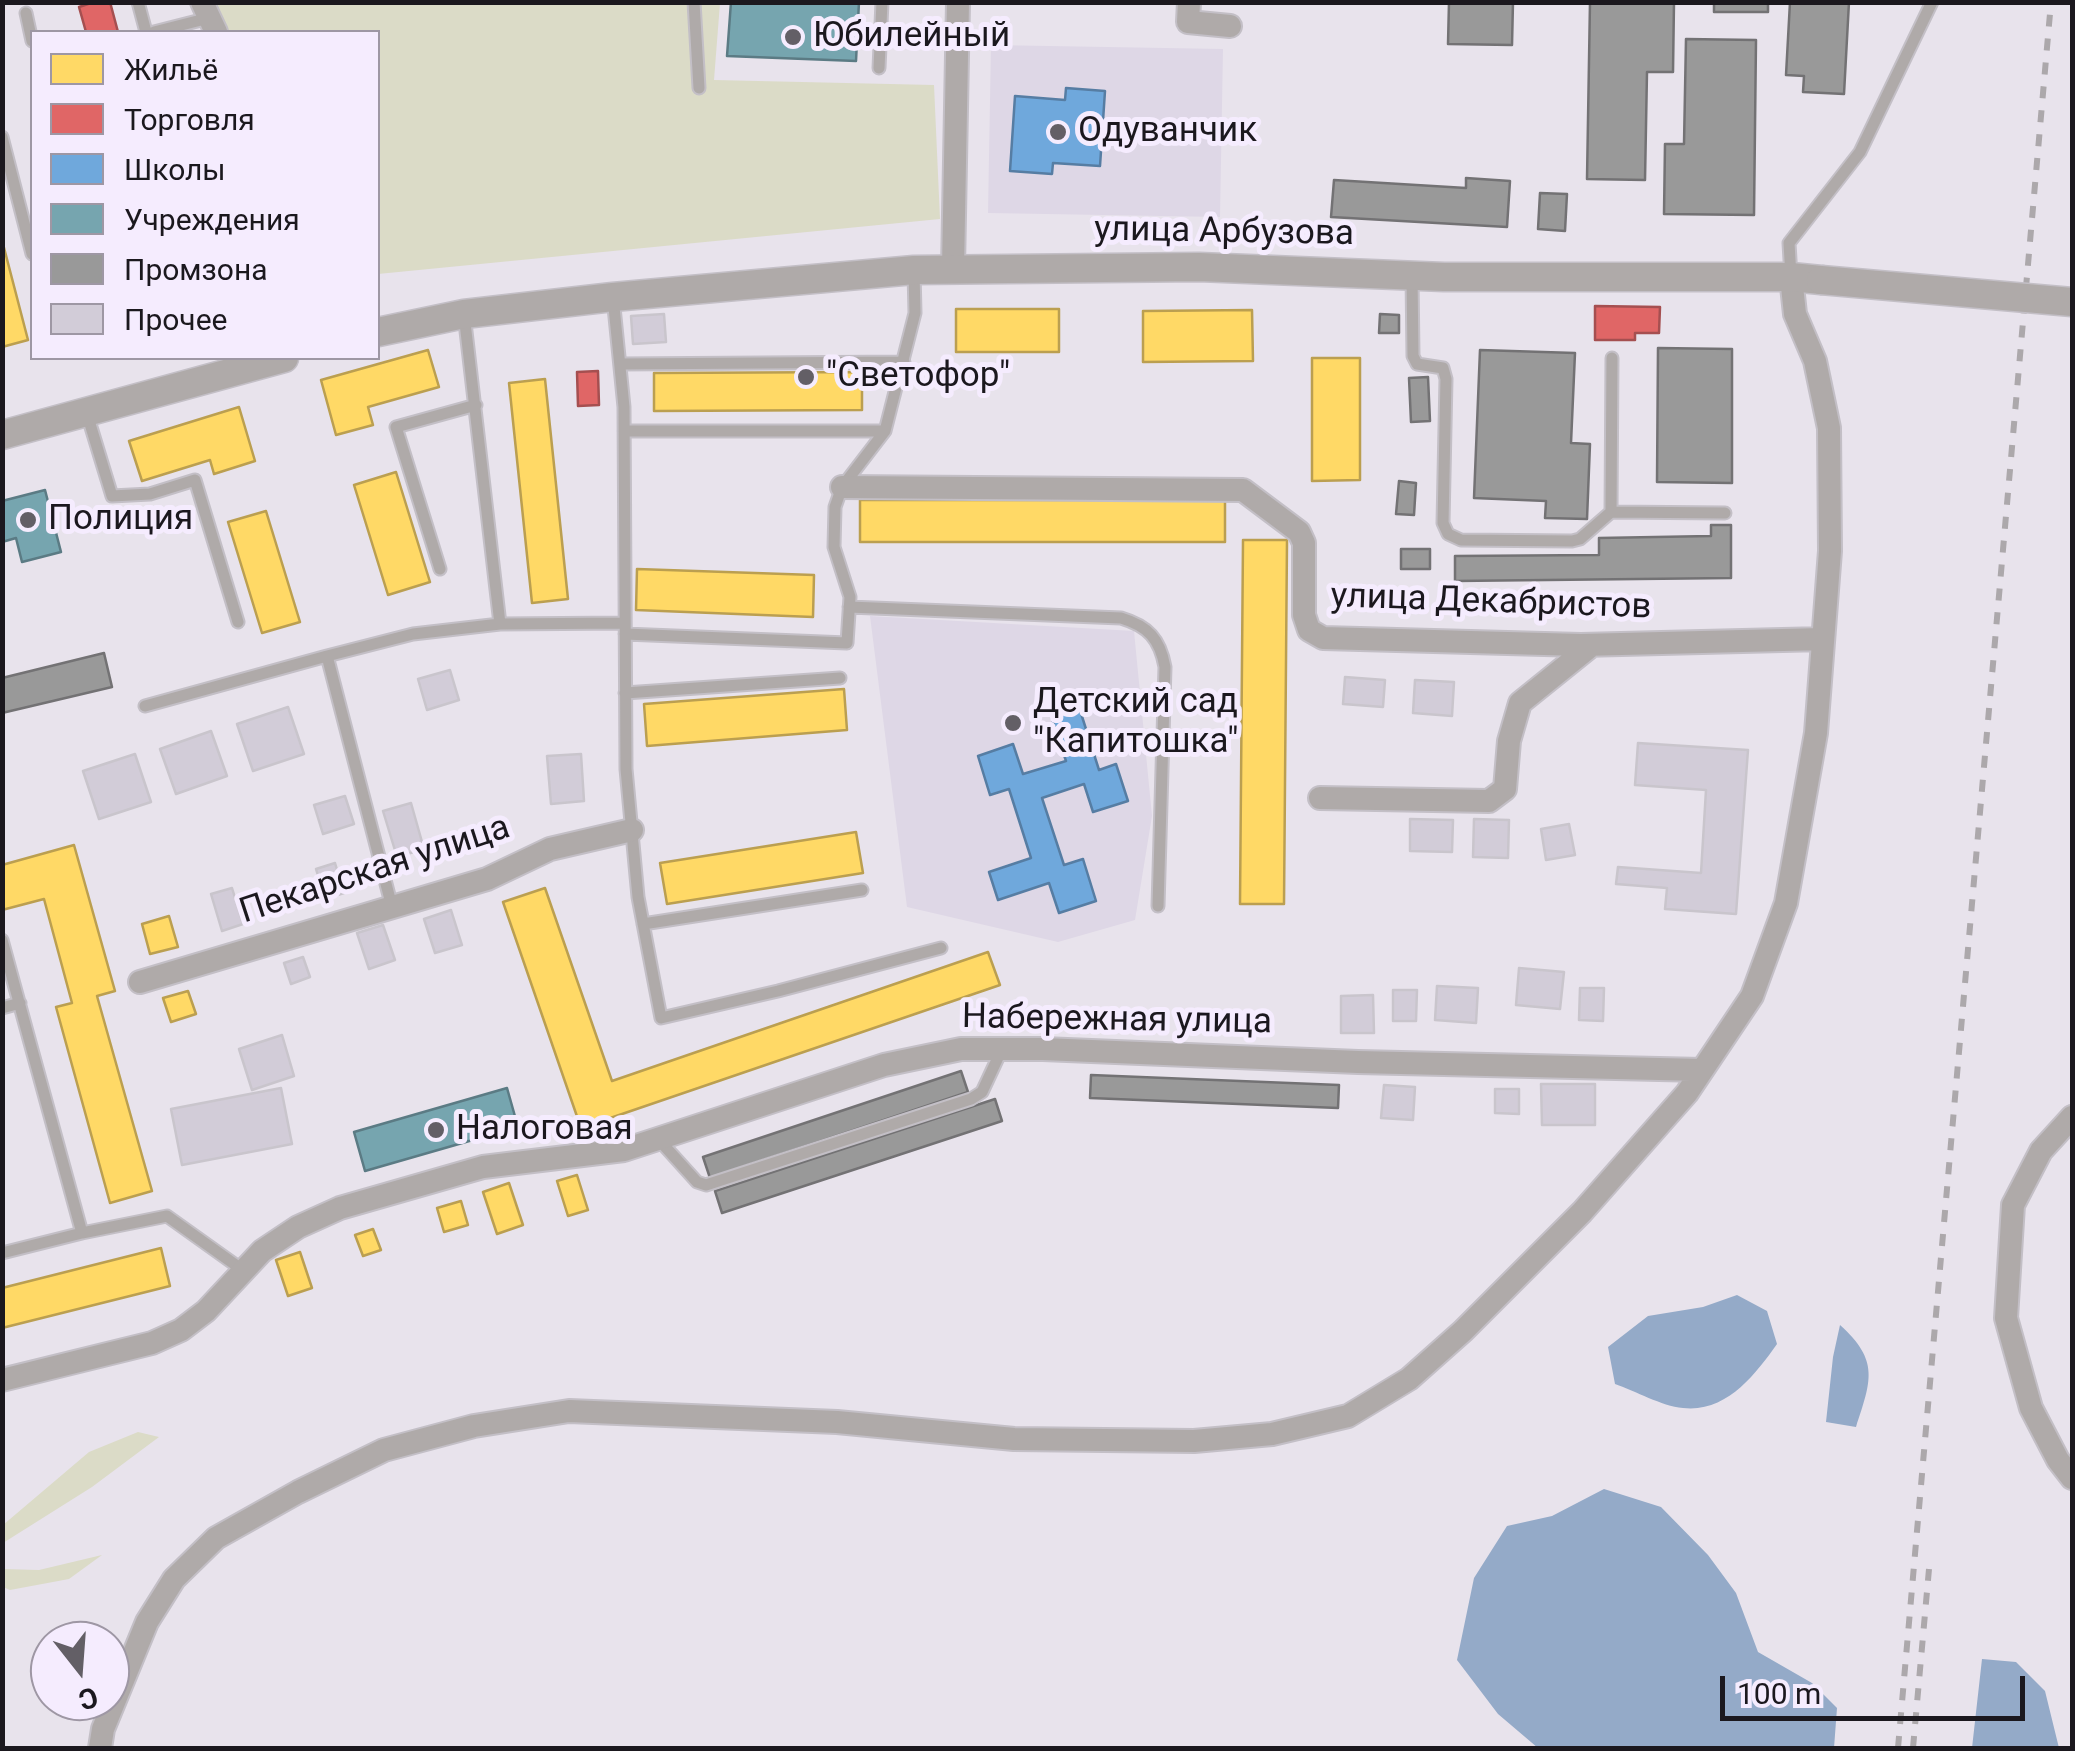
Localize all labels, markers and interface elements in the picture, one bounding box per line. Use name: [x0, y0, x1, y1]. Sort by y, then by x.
place label: Юбилейный: [813, 16, 1010, 58]
marker: Юбилейный: [782, 26, 804, 48]
legend: [30, 30, 380, 360]
text: Жильё: [124, 52, 218, 87]
text: Торговля: [124, 102, 255, 137]
place label: Одуванчик: [1078, 111, 1257, 153]
marker: Одуванчик: [1047, 121, 1069, 143]
text: Школы: [124, 152, 226, 187]
text: Учреждения: [124, 202, 300, 237]
street label: улица Арбузова: [1094, 210, 1354, 256]
text: Промзона: [124, 252, 268, 287]
text: Прочее: [124, 302, 228, 337]
place label: "Светофор": [826, 356, 1010, 398]
marker: "Светофор": [795, 366, 817, 388]
place label: Полиция: [48, 499, 193, 541]
marker: Полиция: [17, 509, 39, 531]
street label: улица Декабристов: [1330, 576, 1652, 630]
place label: Детский сад "Капитошка": [1033, 682, 1239, 764]
marker: Детский сад "Капитошка": [1002, 712, 1024, 734]
street label: Пекарская улица: [235, 808, 515, 934]
street label: Набережная улица: [962, 997, 1272, 1045]
place label: Налоговая: [456, 1109, 633, 1151]
marker: Налоговая: [425, 1119, 447, 1141]
north arrow: [30, 1621, 130, 1721]
scale bar: [1725, 1656, 2030, 1718]
text: 100 m: [1737, 1676, 1821, 1711]
text: С: [75, 1680, 102, 1717]

